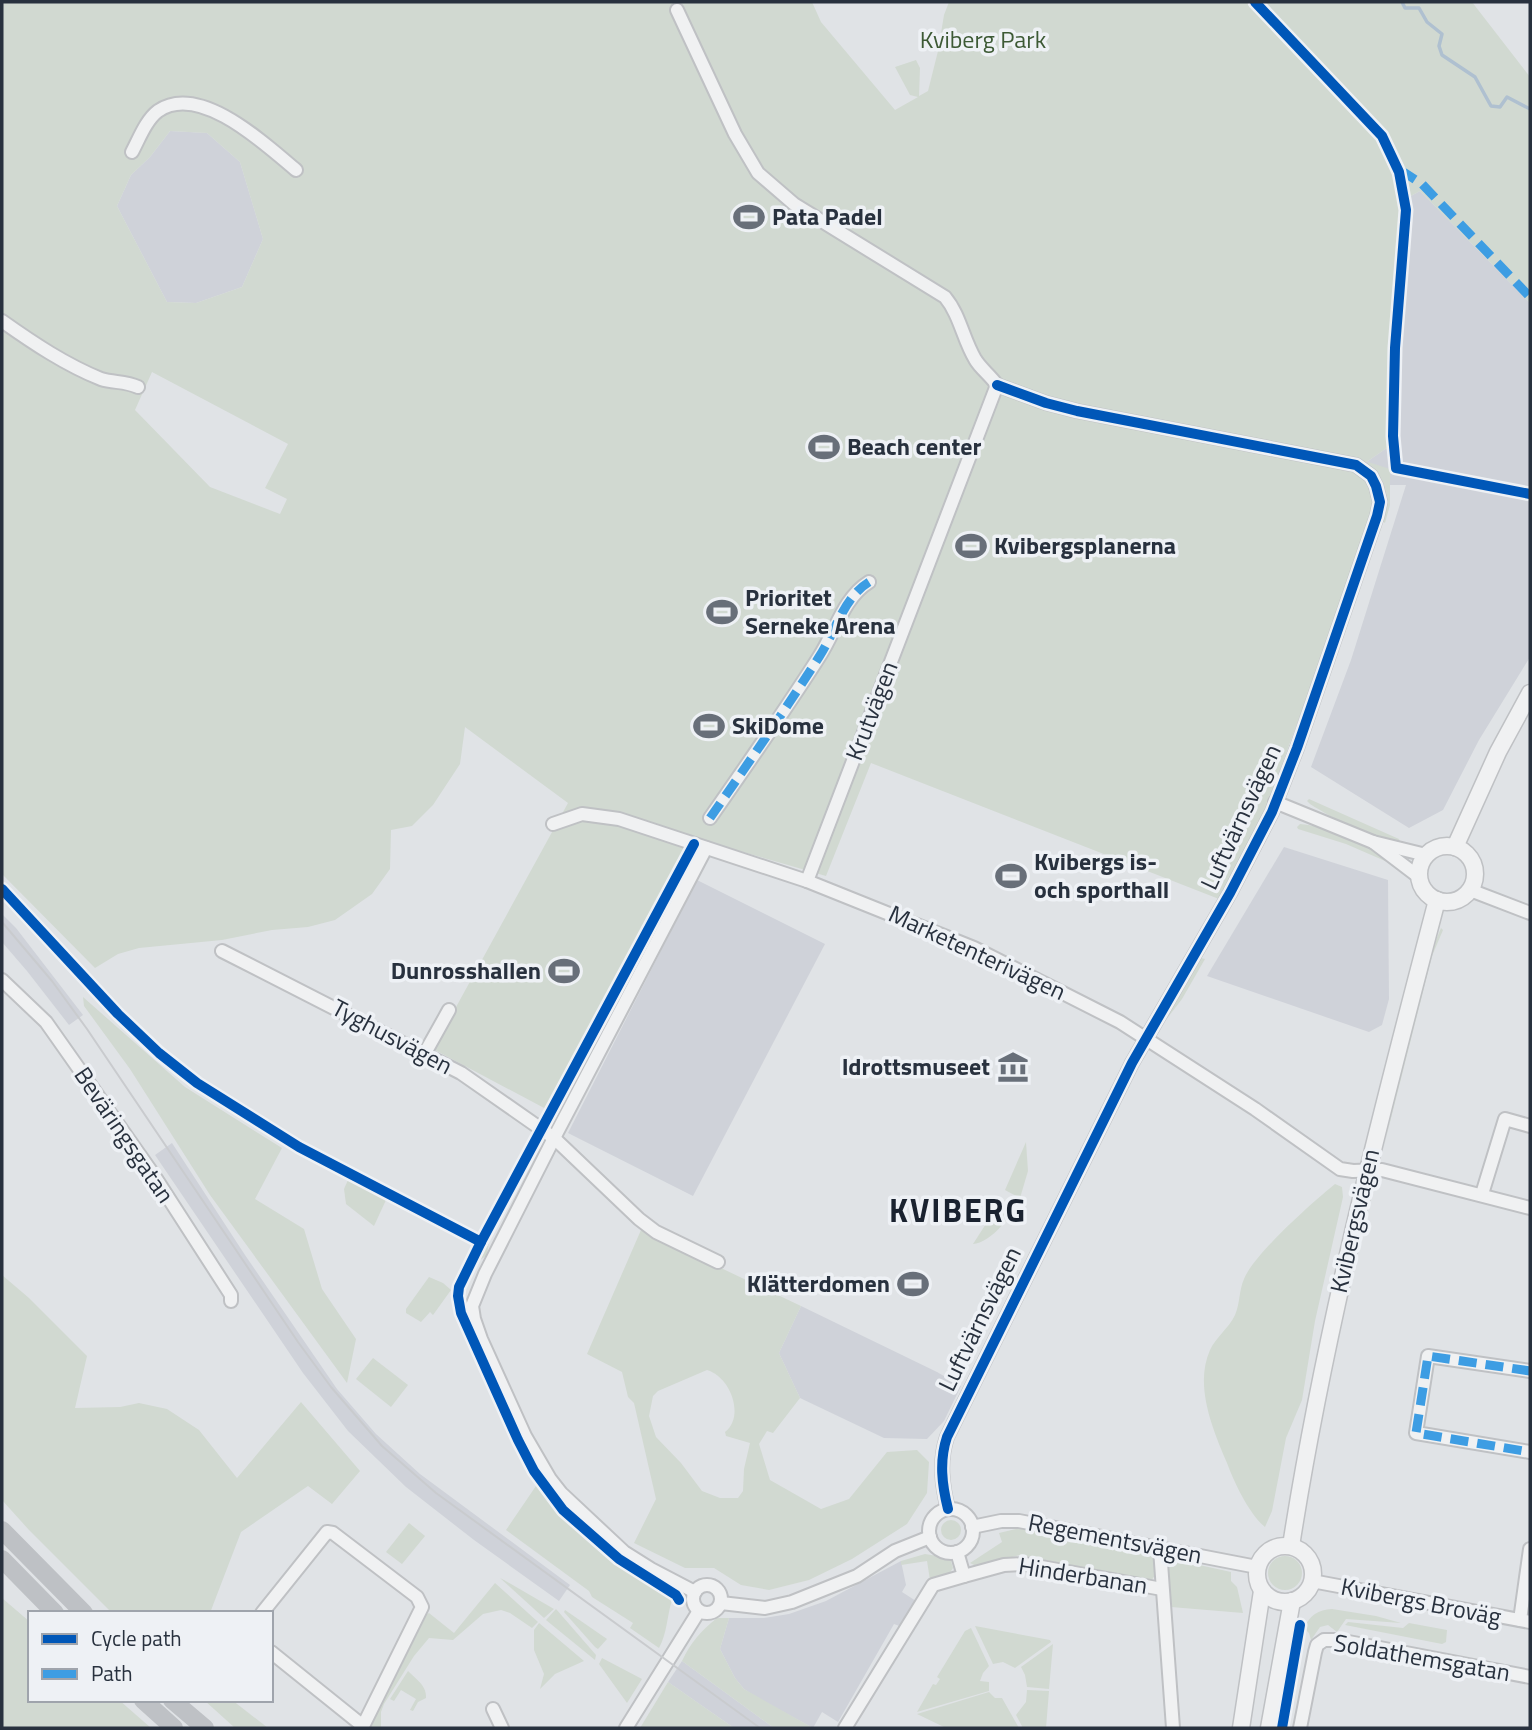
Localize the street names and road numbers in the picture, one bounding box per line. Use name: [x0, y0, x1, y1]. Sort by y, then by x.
street label: Krutvägen: [836, 656, 906, 766]
street label: Luftvärnsvägen: [1191, 738, 1290, 895]
street label: Marketenterivägen: [883, 895, 1072, 1009]
street label: Tyghusvägen: [326, 989, 459, 1083]
street label: Beväringsgatan: [66, 1059, 184, 1210]
street label: Kvibergsvägen: [1320, 1145, 1388, 1296]
street label: Luftvärnsvägen: [929, 1240, 1030, 1397]
street label: Regementsvägen: [1025, 1504, 1205, 1573]
street label: Hinderbanan: [1016, 1547, 1150, 1603]
street label: Kvibergs Broväg: [1338, 1568, 1504, 1634]
street label: Soldathemsgatan: [1331, 1624, 1513, 1690]

